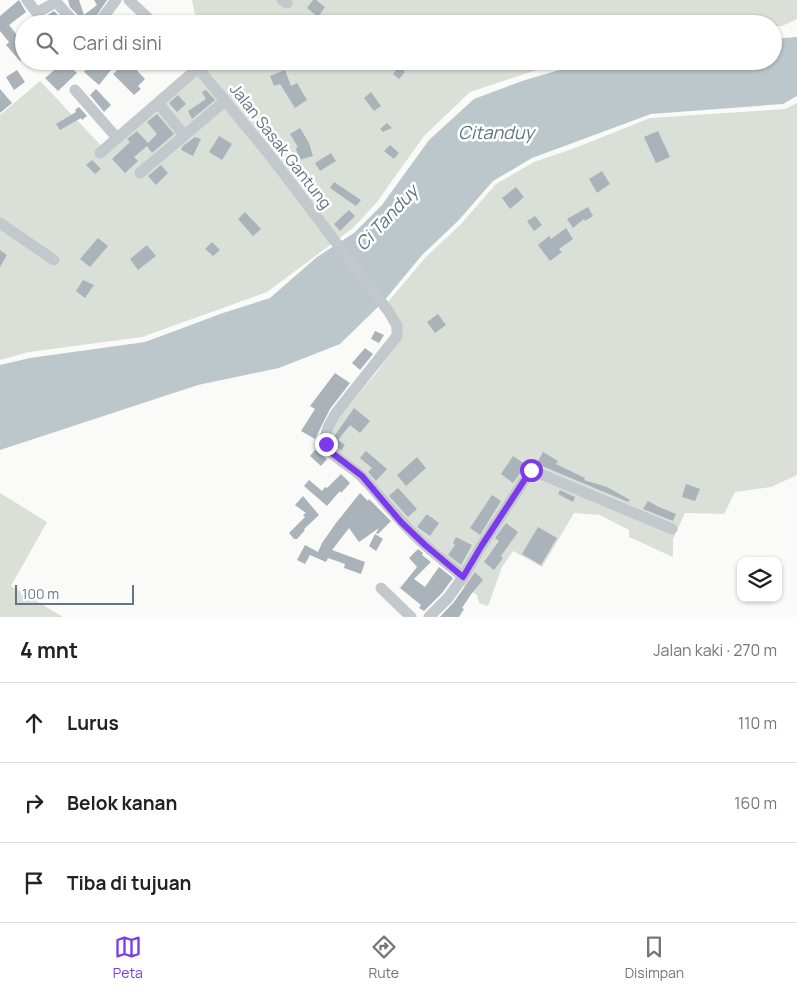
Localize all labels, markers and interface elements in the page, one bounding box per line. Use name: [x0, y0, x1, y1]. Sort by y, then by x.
search box: [15, 15, 782, 70]
icon: search: [33, 29, 61, 57]
text: Cari di sini: [73, 30, 162, 56]
street label: Jalan Sasak Gantung: [225, 79, 337, 213]
water label: Citanduy: [458, 120, 536, 144]
water label: Ci Tanduy: [350, 177, 425, 255]
route end: [315, 433, 338, 456]
route start: [520, 459, 543, 482]
map controls: [737, 557, 782, 602]
button: layers: [737, 557, 782, 602]
scale bar: [15, 582, 134, 605]
text: 100 m: [22, 584, 59, 603]
text: 4 mnt: [20, 636, 78, 664]
text: Jalan kaki · 270 m: [653, 639, 777, 661]
icon: ahead: [20, 709, 48, 737]
text: Lurus: [67, 710, 119, 736]
text: 110 m: [738, 712, 777, 734]
icon: right: [20, 789, 48, 817]
text: Belok kanan: [67, 790, 177, 816]
text: 160 m: [734, 792, 777, 814]
icon: arrive: [20, 869, 48, 897]
text: Tiba di tujuan: [67, 870, 191, 896]
tab: Peta: [113, 933, 143, 982]
tab: Rute: [368, 933, 399, 982]
tab: Disimpan: [625, 933, 684, 982]

